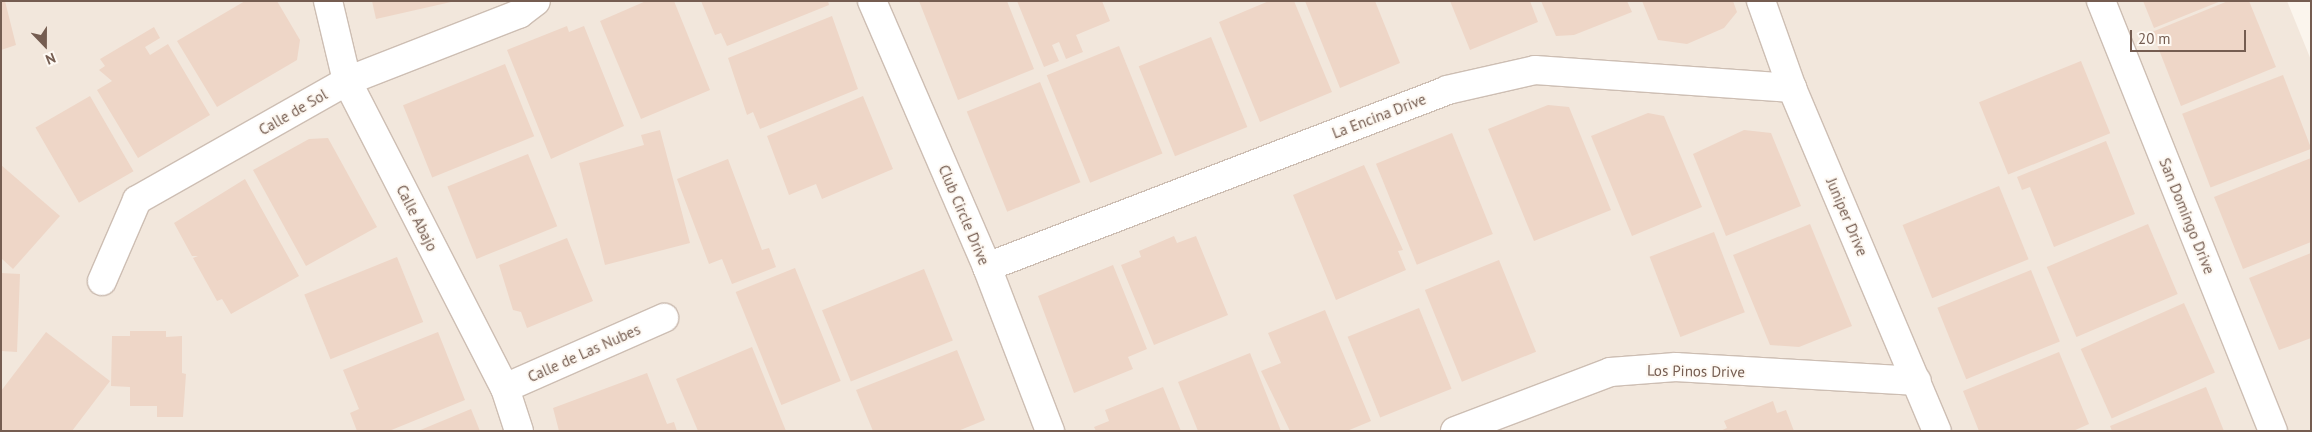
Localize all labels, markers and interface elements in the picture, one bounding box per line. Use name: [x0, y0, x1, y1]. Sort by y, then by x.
north arrow: [20, 20, 70, 70]
scale bar: [2132, 20, 2248, 52]
text: 20 m: [2138, 29, 2171, 48]
text: N: [43, 49, 58, 69]
street label: Calle de Sol: [255, 85, 331, 139]
street label: La Encina Drive: [1329, 90, 1429, 142]
street label: San Domingo Drive: [2156, 155, 2218, 277]
street label: Club Circle Drive: [935, 162, 993, 268]
street label: Juniper Drive: [1822, 175, 1872, 259]
street label: Calle Abajo: [393, 182, 441, 254]
street label: Calle de Las Nubes: [525, 320, 643, 386]
street label: Los Pinos Drive: [1647, 361, 1745, 381]

